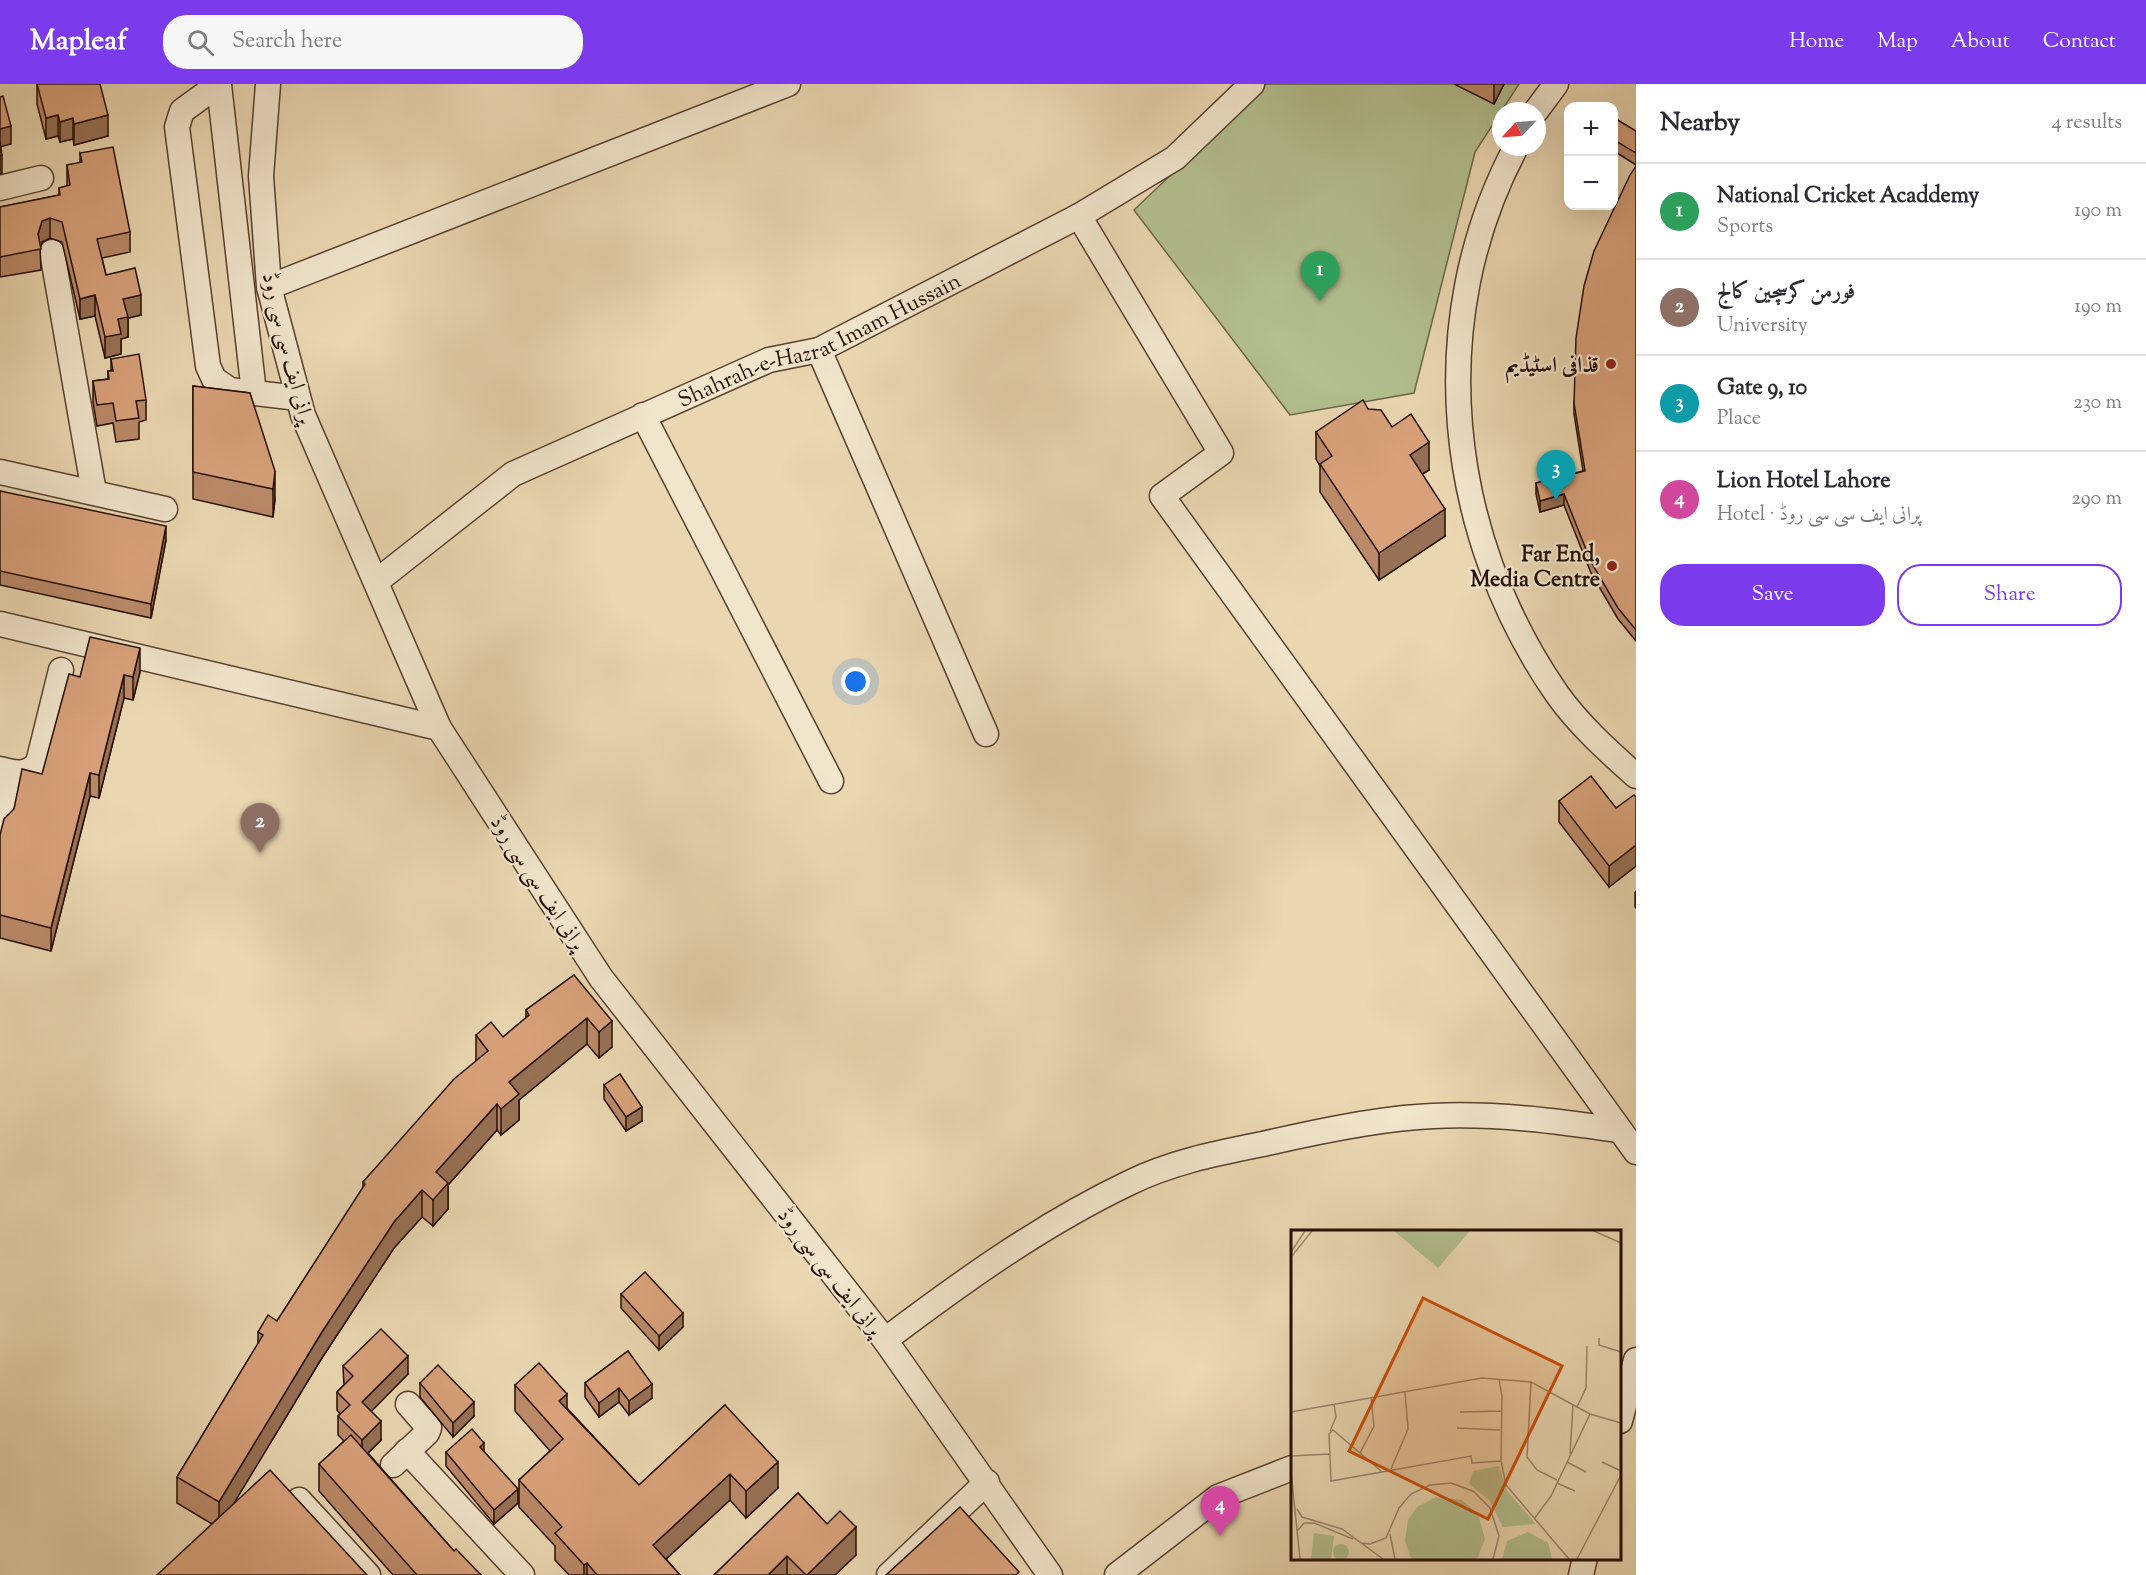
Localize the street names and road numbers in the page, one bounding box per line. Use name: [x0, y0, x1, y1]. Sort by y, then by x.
street label: Shahrah-e-Hazrat Imam Hussain: [674, 266, 967, 418]
street label: پرانی ایف سی سی روڈ: [252, 269, 321, 430]
street label: پرانی ایف سی سی روڈ: [481, 810, 594, 960]
street label: پرانی ایف سی سی روڈ: [768, 1202, 891, 1346]

